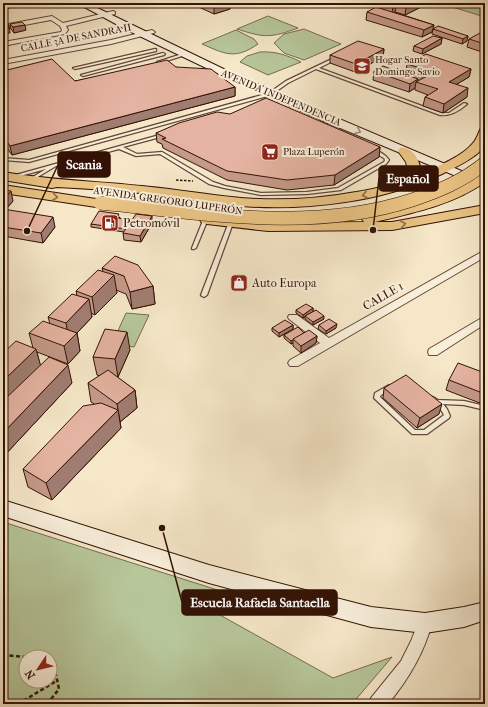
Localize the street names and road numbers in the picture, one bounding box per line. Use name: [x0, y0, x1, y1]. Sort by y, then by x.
street label: CALLE 3A DE SANDRA II: [20, 21, 132, 55]
street label: AVENIDA INDEPENDENCIA: [218, 67, 343, 129]
street label: AVENIDA GREGORIO LUPERÓN: [92, 183, 244, 217]
street label: CALLE 1: [360, 279, 406, 313]

